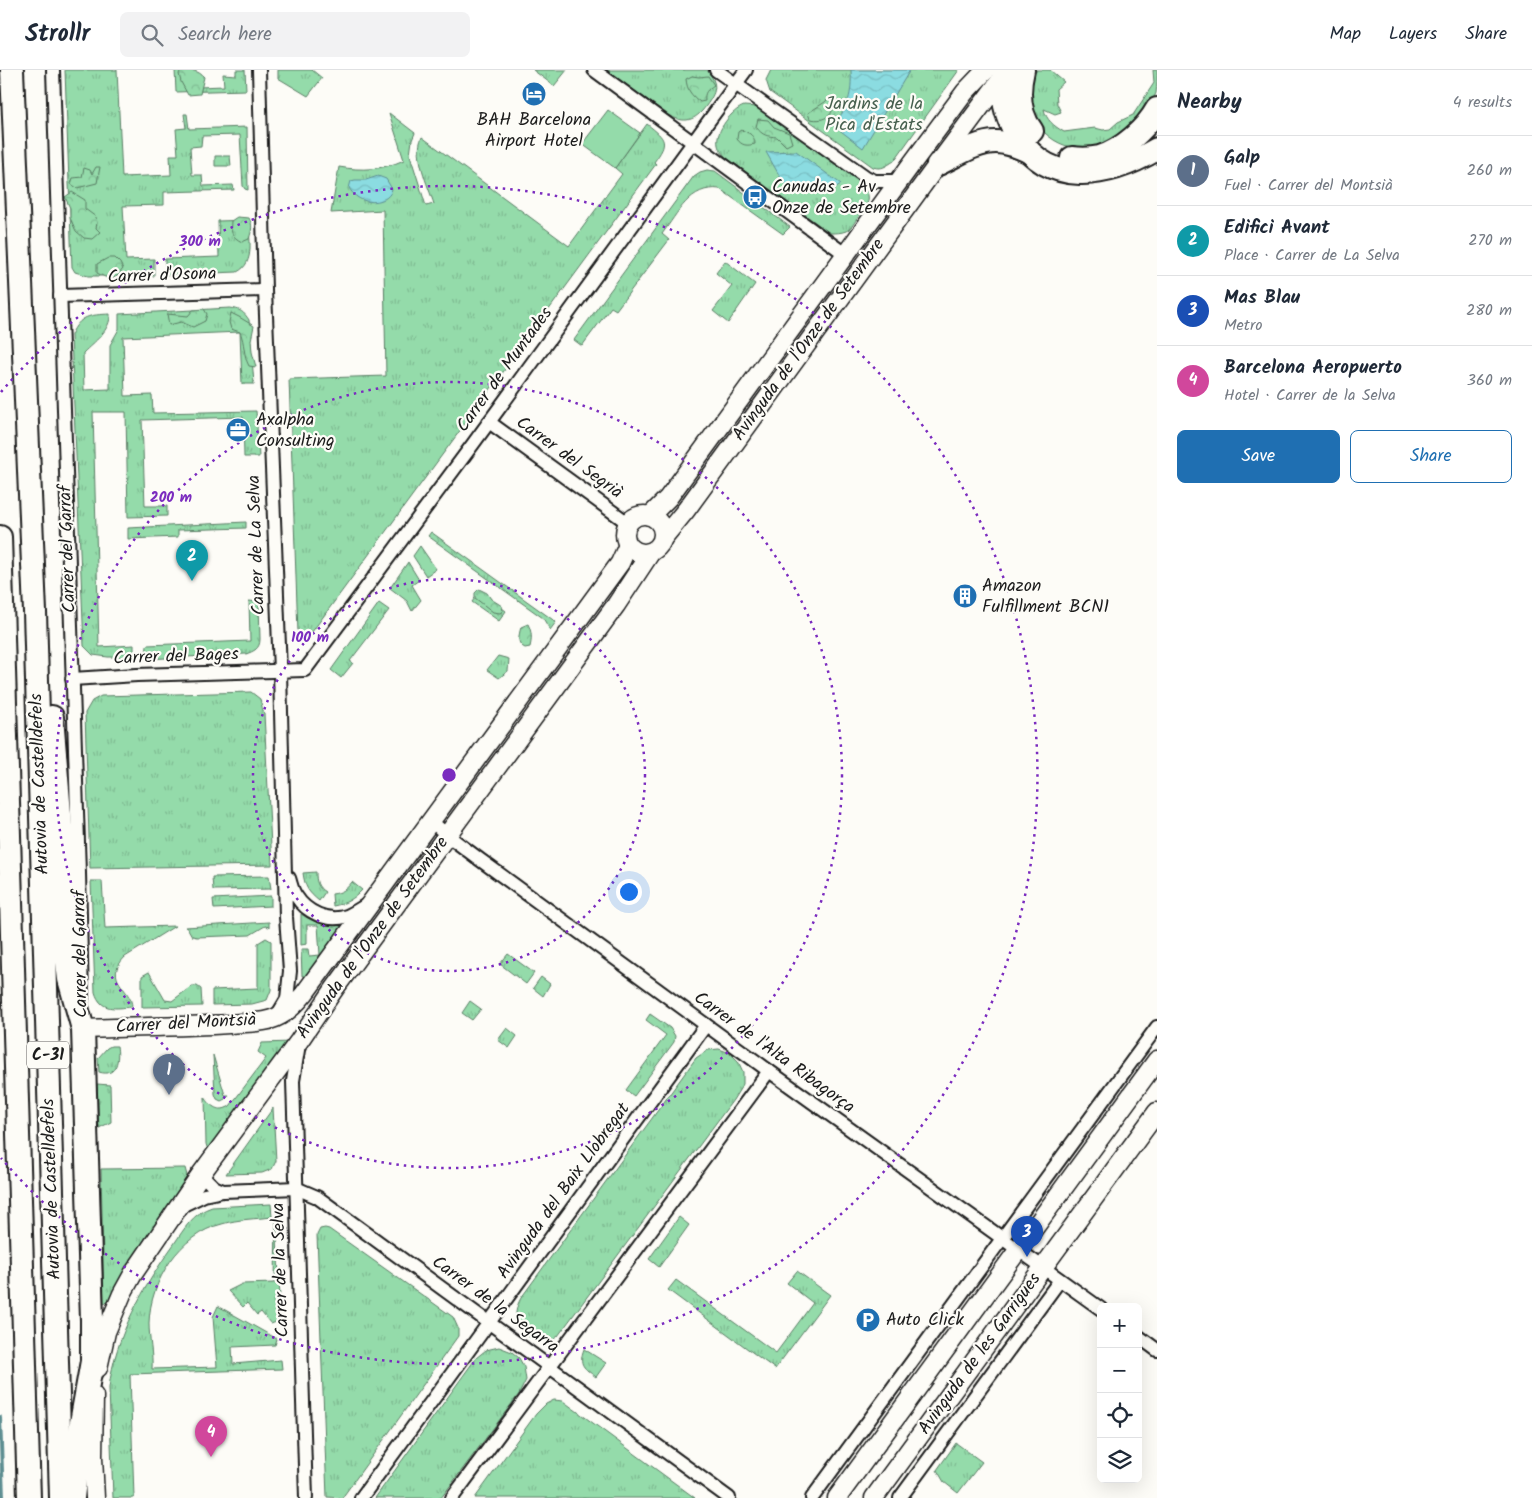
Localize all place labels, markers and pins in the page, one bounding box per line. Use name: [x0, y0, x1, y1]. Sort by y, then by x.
hotel icon: BAH Barcelona Airport Hotel: [521, 81, 547, 107]
place label: BAH Barcelona Airport Hotel: [477, 106, 591, 156]
place label: Canudas - Av Onze de Setembre: [772, 173, 911, 223]
bus stop icon: Canudas - Av Onze de Setembre: [742, 184, 768, 210]
place label: Axalpha Consulting: [256, 406, 335, 456]
office icon: Axalpha Consulting: [225, 417, 251, 443]
pin: 2: [176, 540, 208, 581]
place label: Amazon Fulfillment BCN1: [982, 572, 1109, 622]
building icon: Amazon Fulfillment BCN1: [952, 583, 978, 609]
centre of rings: [440, 766, 458, 784]
pin: 1: [153, 1054, 185, 1095]
pin: 3: [1011, 1216, 1043, 1257]
place label: Auto Click: [886, 1306, 964, 1335]
parking icon: Auto Click: [855, 1307, 881, 1333]
pin: 4: [195, 1416, 227, 1457]

